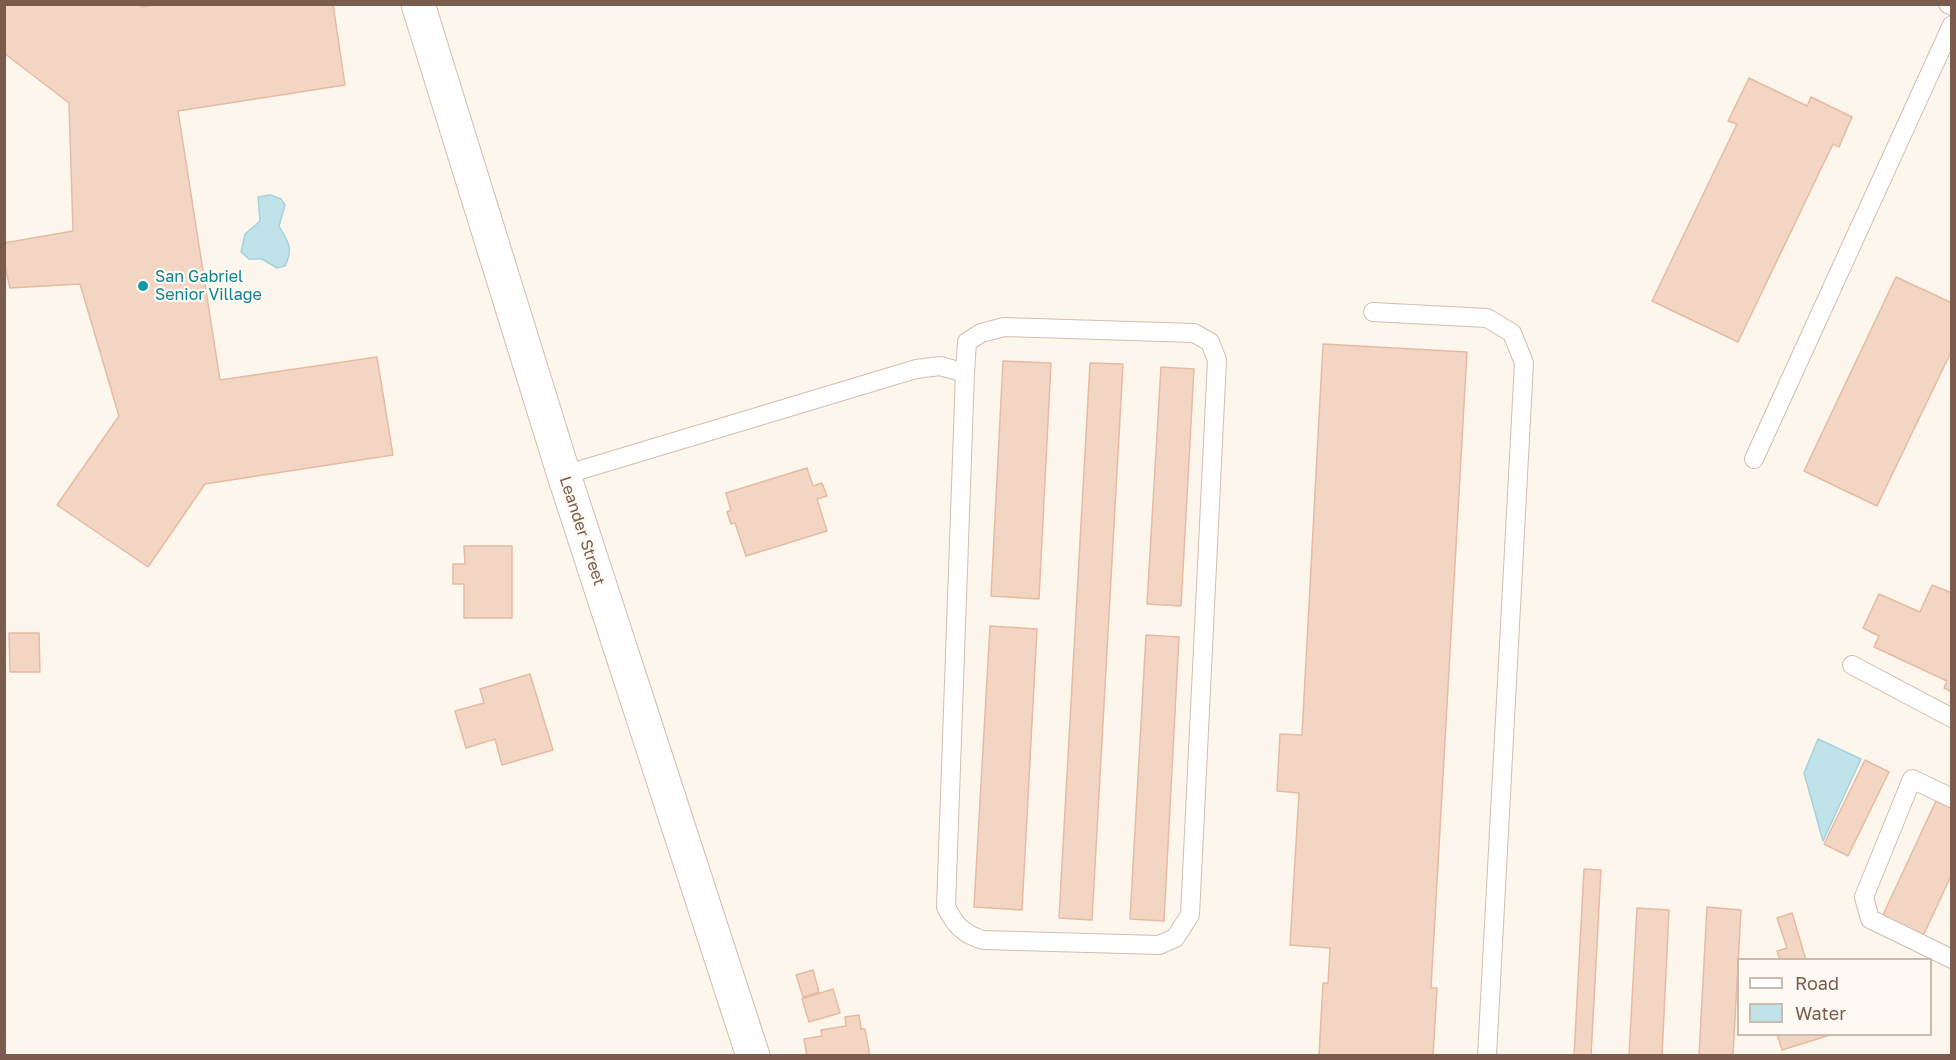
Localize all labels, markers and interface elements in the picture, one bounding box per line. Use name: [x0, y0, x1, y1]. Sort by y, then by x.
place label: San Gabriel Senior Village: [155, 267, 262, 305]
marker: San Gabriel Senior Village: [136, 279, 150, 293]
street label: Leander Street: [555, 474, 609, 588]
legend: [1737, 958, 1932, 1036]
text: Road: [1795, 972, 1839, 994]
text: Water: [1795, 1002, 1846, 1024]

